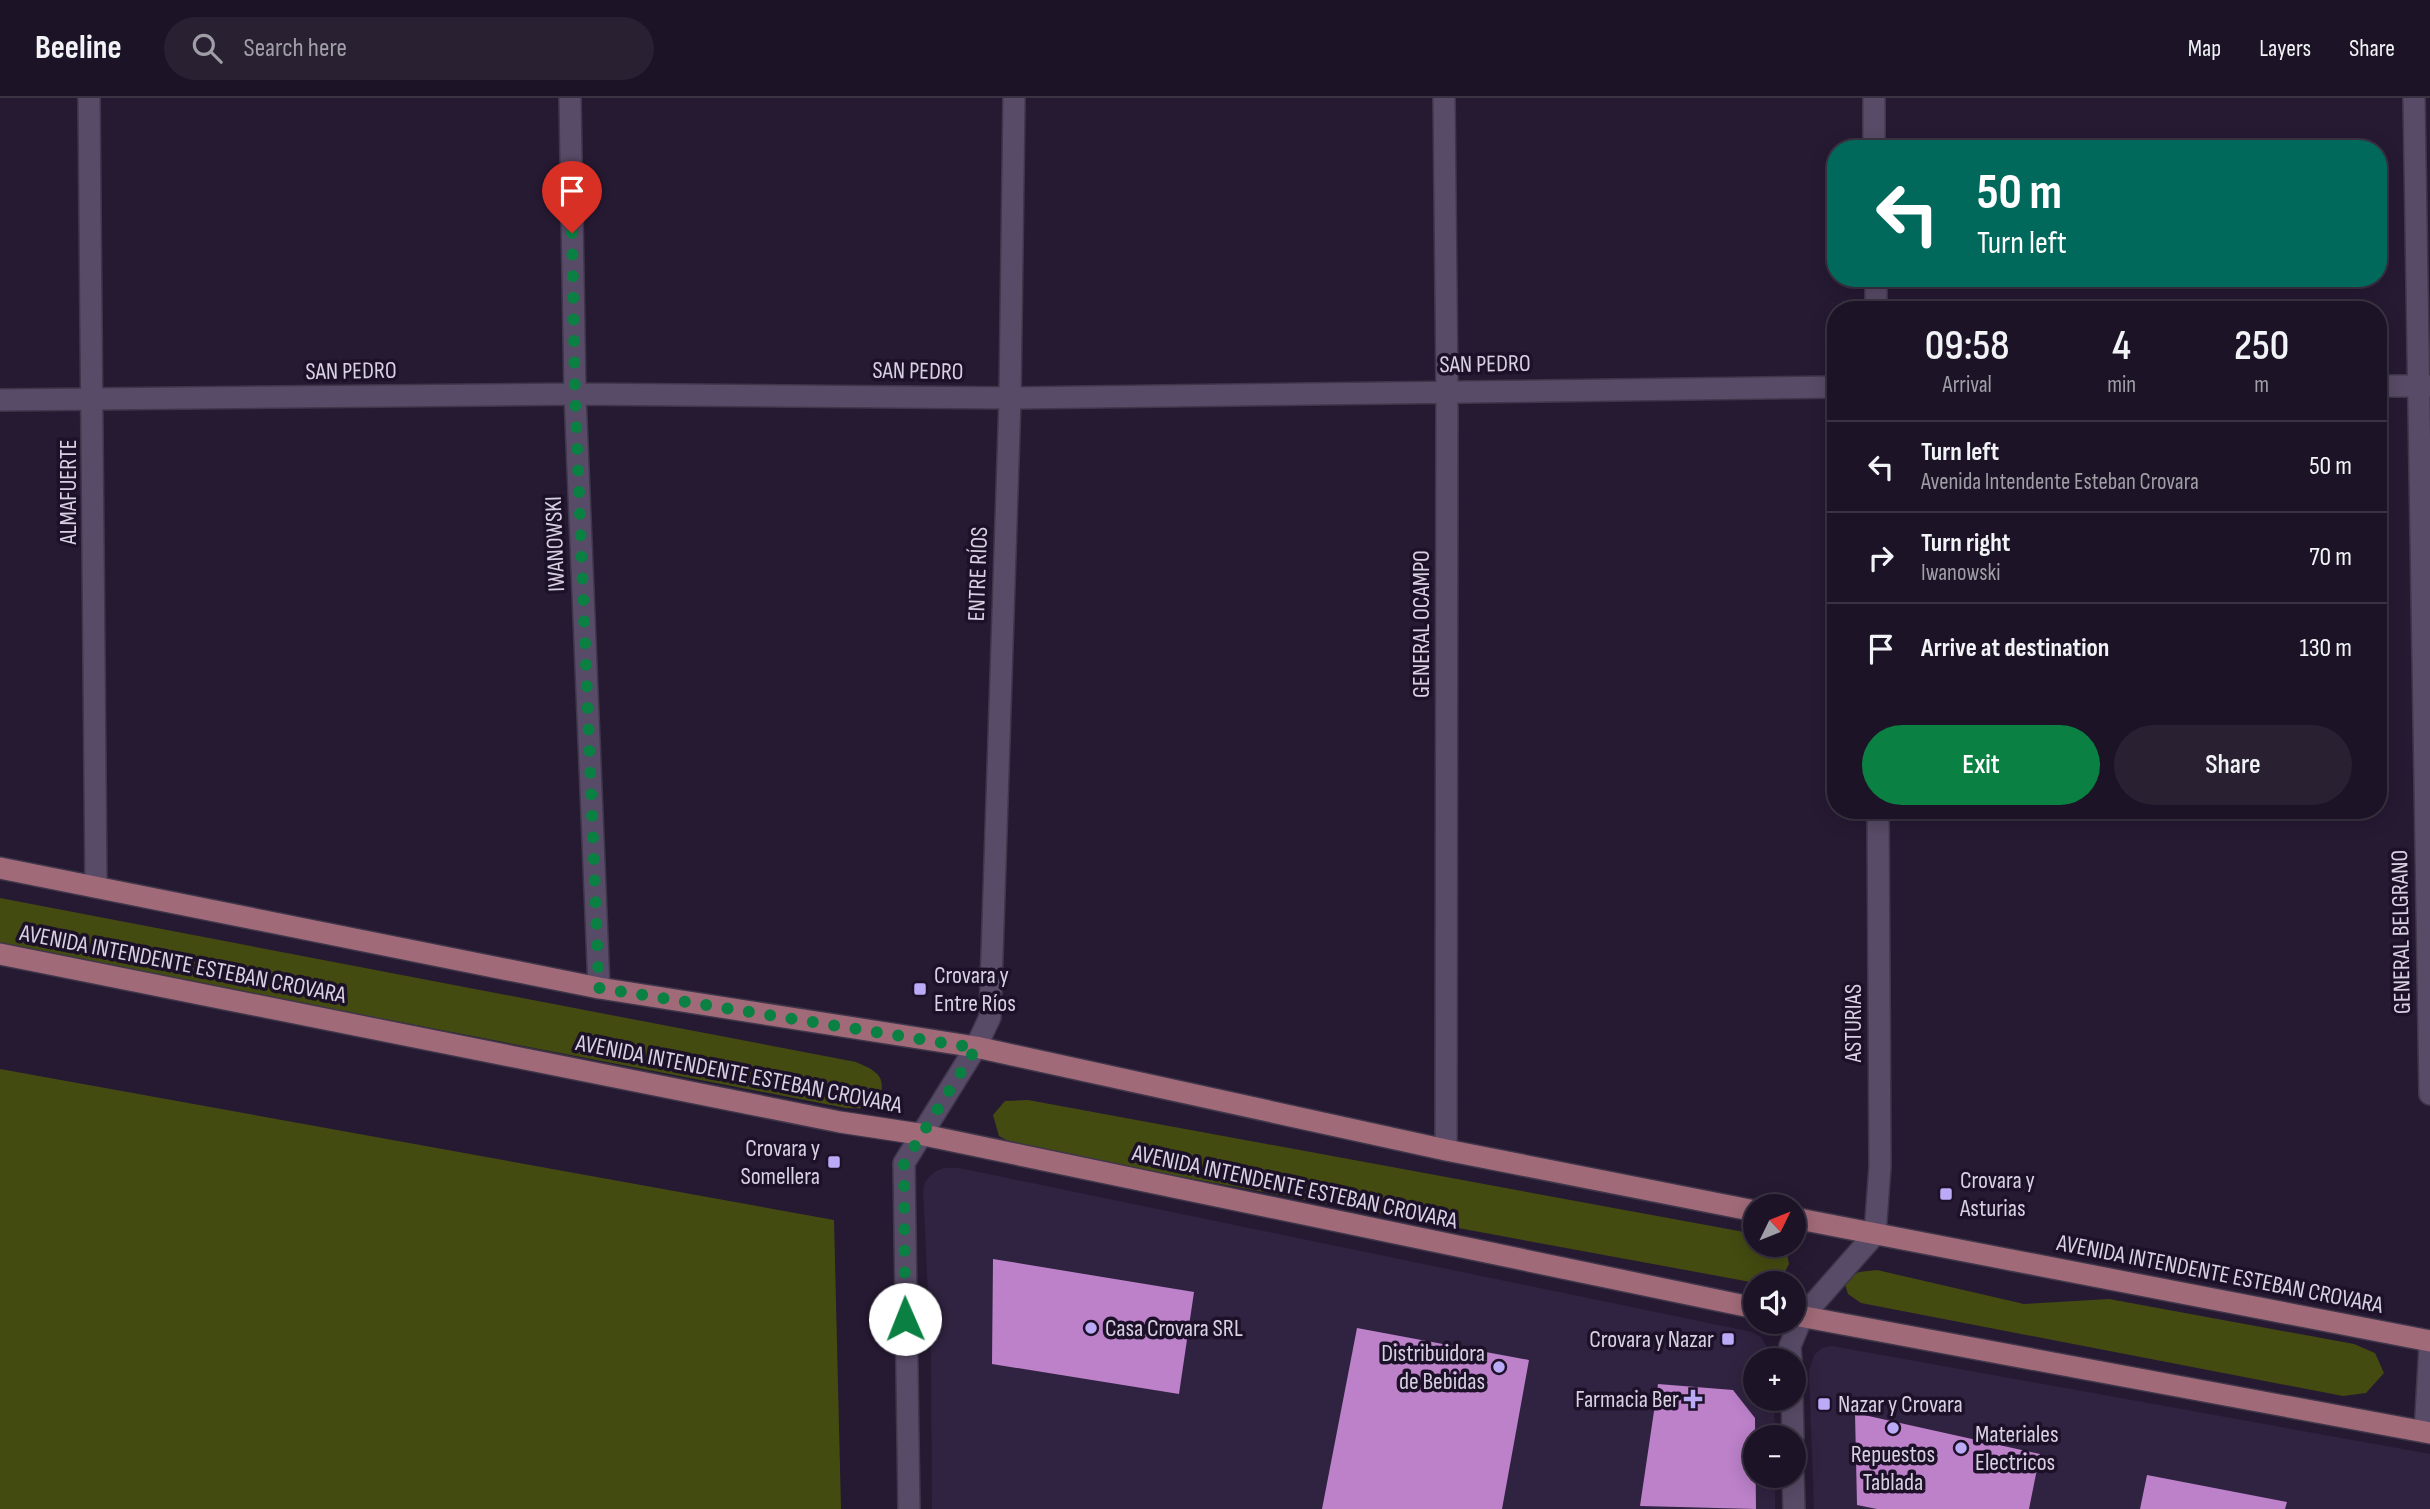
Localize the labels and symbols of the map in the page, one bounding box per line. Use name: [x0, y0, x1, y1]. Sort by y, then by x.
pin: [542, 161, 602, 233]
street label: SAN PEDRO: [1439, 349, 1531, 379]
street label: SAN PEDRO: [305, 356, 397, 386]
street label: SAN PEDRO: [872, 356, 964, 386]
street label: ALMAFUERTE: [54, 439, 83, 546]
street label: IWANOWSKI: [539, 496, 571, 592]
street label: ENTRE RÍOS: [962, 526, 994, 622]
street label: GENERAL OCAMPO: [1407, 550, 1436, 698]
street label: GENERAL BELGRANO: [2385, 850, 2417, 1014]
street label: AVENIDA INTENDENTE ESTEBAN CROVARA: [16, 918, 349, 1010]
place label: Crovara y Entre Ríos: [934, 961, 1016, 1018]
marker: Crovara y Entre Ríos: [912, 981, 928, 997]
street label: ASTURIAS: [1839, 984, 1868, 1063]
street label: AVENIDA INTENDENTE ESTEBAN CROVARA: [572, 1028, 905, 1120]
place label: Crovara y Somellera: [740, 1134, 820, 1191]
street label: AVENIDA INTENDENTE ESTEBAN CROVARA: [1129, 1138, 1461, 1236]
marker: Crovara y Somellera: [826, 1154, 842, 1170]
place label: Crovara y Asturias: [1959, 1166, 2035, 1223]
marker: Crovara y Asturias: [1938, 1186, 1954, 1202]
north arrow: [1743, 1194, 1806, 1256]
street label: AVENIDA INTENDENTE ESTEBAN CROVARA: [2053, 1228, 2386, 1320]
position arrow: [868, 1282, 942, 1356]
place label: Casa Crovara SRL: [1105, 1314, 1243, 1343]
marker: Casa Crovara SRL: [1083, 1320, 1099, 1336]
place label: Crovara y Nazar: [1589, 1325, 1714, 1354]
marker: Crovara y Nazar: [1720, 1331, 1736, 1347]
place label: Distribuidora de Bebidas: [1381, 1339, 1485, 1396]
marker: Distribuidora de Bebidas: [1491, 1359, 1507, 1375]
place label: Farmacia Ber: [1575, 1385, 1679, 1414]
place label: Nazar y Crovara: [1838, 1390, 1963, 1419]
marker: Farmacia Ber: [1685, 1391, 1701, 1407]
marker: Nazar y Crovara: [1816, 1396, 1832, 1412]
marker: Repuestos Tablada: [1885, 1420, 1901, 1436]
place label: Materiales Electricos: [1975, 1420, 2059, 1477]
place label: Repuestos Tablada: [1851, 1440, 1935, 1497]
marker: Materiales Electricos: [1953, 1440, 1969, 1456]

